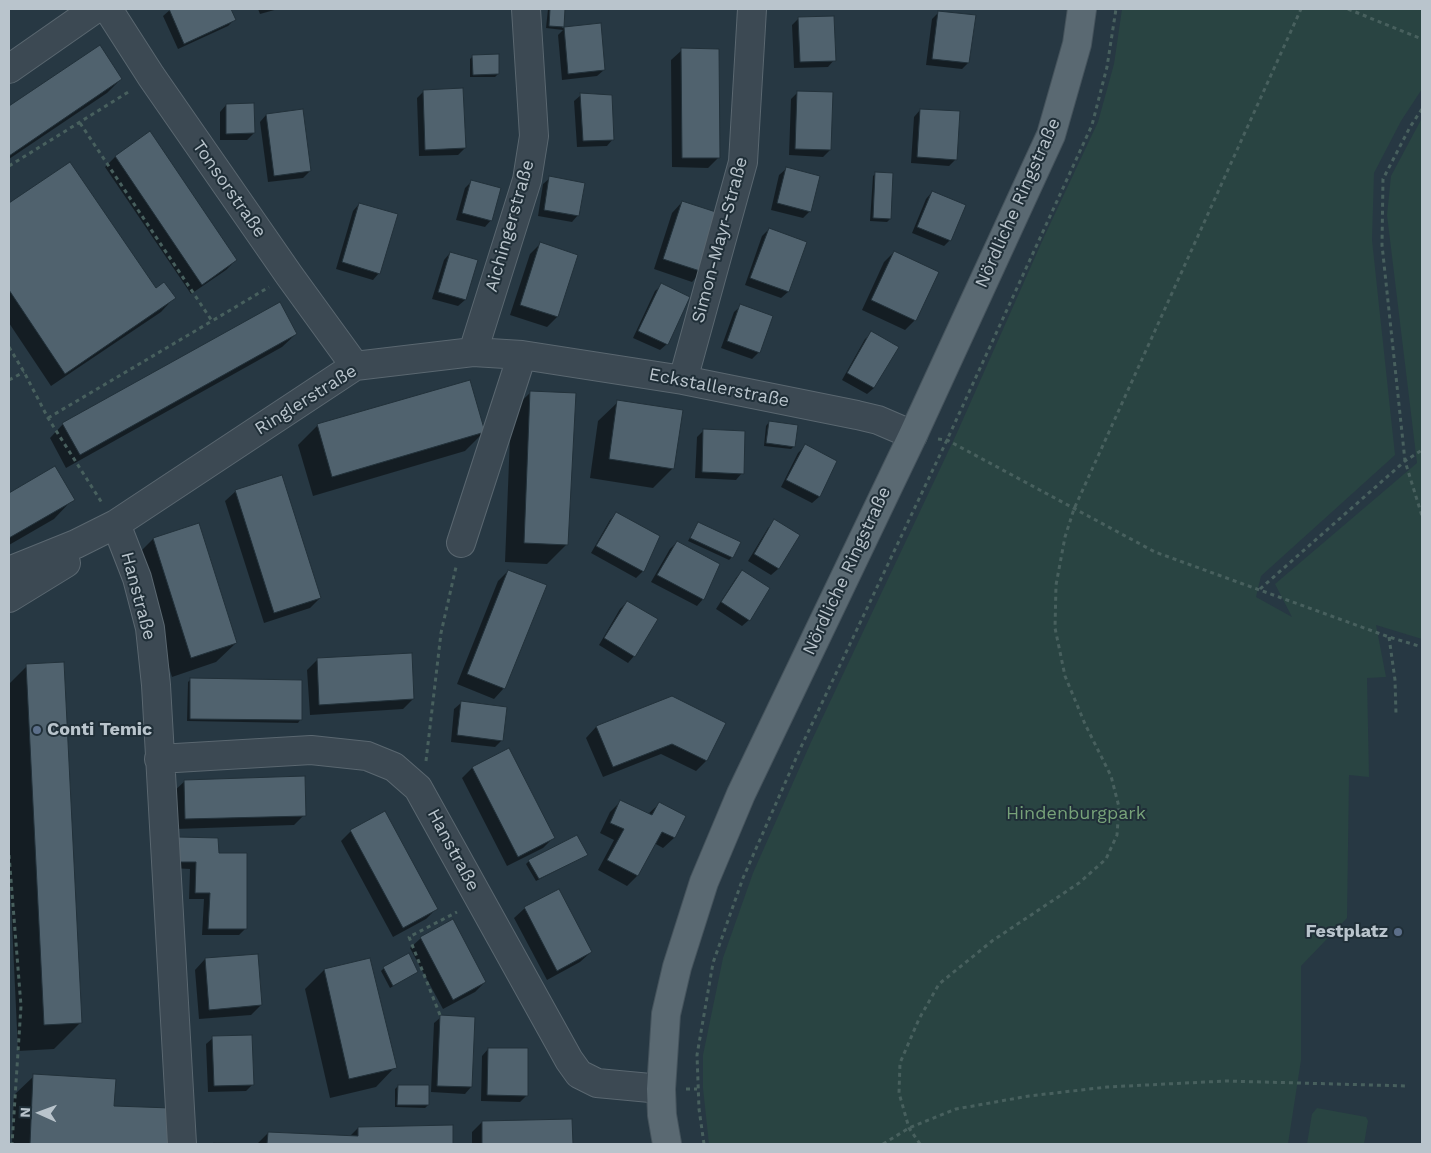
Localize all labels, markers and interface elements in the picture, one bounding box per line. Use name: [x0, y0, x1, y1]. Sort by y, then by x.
street label: Nördliche Ringstraße: [971, 115, 1065, 291]
street label: Tonsorstraße: [187, 136, 271, 242]
street label: Simon-Mayr-Straße: [687, 154, 753, 326]
street label: Aichingerstraße: [481, 157, 539, 295]
street label: Ringlerstraße: [251, 360, 361, 440]
street label: Eckstallerstraße: [647, 364, 791, 412]
street label: Nördliche Ringstraße: [798, 483, 896, 659]
street label: Hanstraße: [116, 550, 160, 642]
place label: Conti Temic: [47, 719, 152, 741]
marker: Conti Temic: [31, 724, 43, 736]
park label: Hindenburgpark: [1006, 803, 1146, 825]
street label: Hanstraße: [422, 805, 484, 895]
place label: Festplatz: [1305, 921, 1388, 943]
marker: Festplatz: [1392, 926, 1404, 938]
north arrow: [15, 1088, 65, 1138]
text: N: [17, 1107, 33, 1118]

